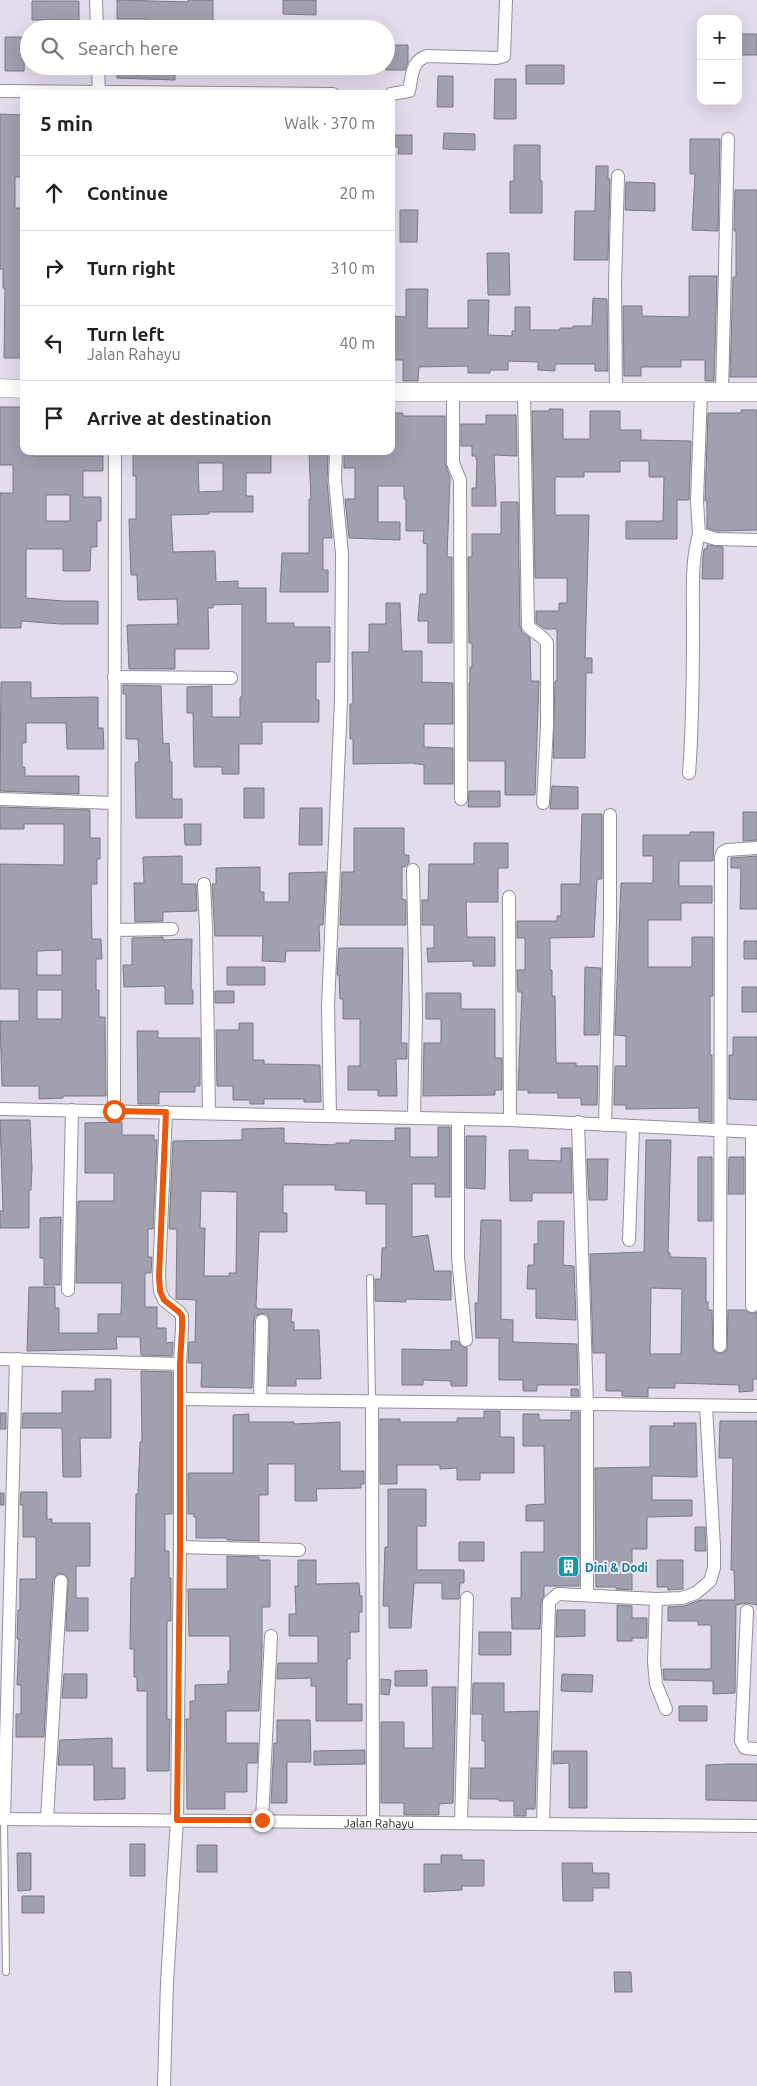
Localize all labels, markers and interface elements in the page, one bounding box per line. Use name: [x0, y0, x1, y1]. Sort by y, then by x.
map controls: [697, 15, 742, 105]
button: +: [697, 15, 742, 60]
search box: [20, 20, 395, 75]
icon: search: [38, 34, 66, 62]
text: Search here: [78, 37, 178, 59]
button: −: [697, 60, 742, 105]
text: 5 min: [40, 111, 93, 135]
text: Walk · 370 m: [284, 114, 375, 132]
icon: ahead: [40, 179, 68, 207]
text: Continue: [87, 182, 168, 204]
text: 20 m: [339, 184, 375, 202]
icon: right: [40, 254, 68, 282]
text: Turn right: [87, 257, 175, 279]
text: 310 m: [330, 259, 375, 277]
text: Turn left: [87, 323, 165, 345]
icon: left: [40, 329, 68, 357]
text: 40 m: [339, 334, 375, 352]
text: Jalan Rahayu: [87, 345, 181, 363]
icon: arrive: [40, 404, 68, 432]
text: Arrive at destination: [87, 407, 272, 429]
route start: [103, 1100, 126, 1123]
building icon: Dini & Dodi: [557, 1555, 581, 1579]
place label: Dini & Dodi: [585, 1561, 648, 1574]
route end: [251, 1809, 274, 1832]
street label: Jalan Rahayu: [344, 1816, 414, 1829]

